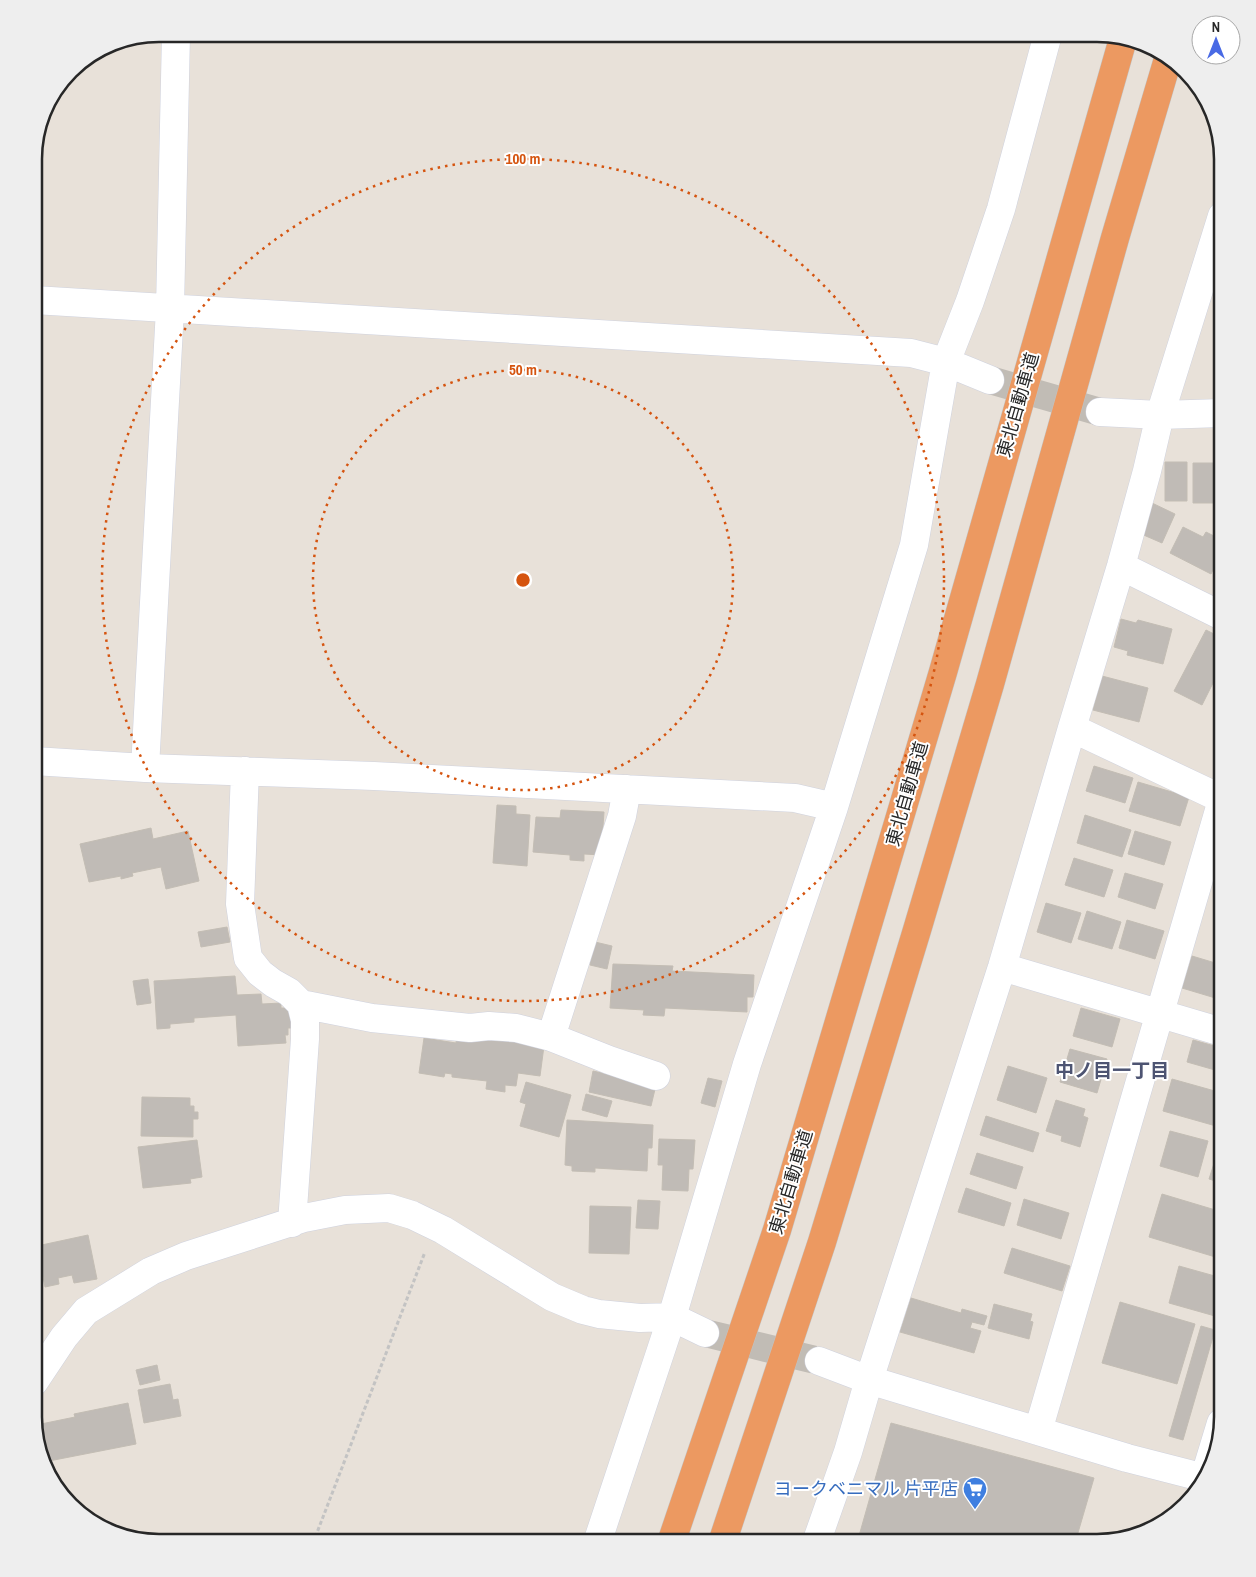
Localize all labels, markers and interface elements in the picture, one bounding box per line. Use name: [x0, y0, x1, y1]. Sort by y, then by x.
north arrow: [1191, 15, 1241, 65]
text: N: [1212, 18, 1220, 36]
text: 100 m: [506, 148, 540, 169]
street label: 東北自動車道: [991, 350, 1044, 460]
text: 50 m: [509, 359, 537, 380]
centre of rings: [514, 571, 532, 589]
street label: 東北自動車道: [880, 739, 933, 849]
district label: 中ノ目一丁目: [1055, 1057, 1169, 1083]
street label: 東北自動車道: [763, 1127, 818, 1237]
place label: ヨークベニマル 片平店: [774, 1476, 958, 1501]
supermarket icon: ヨークベニマル 片平店: [962, 1476, 988, 1510]

